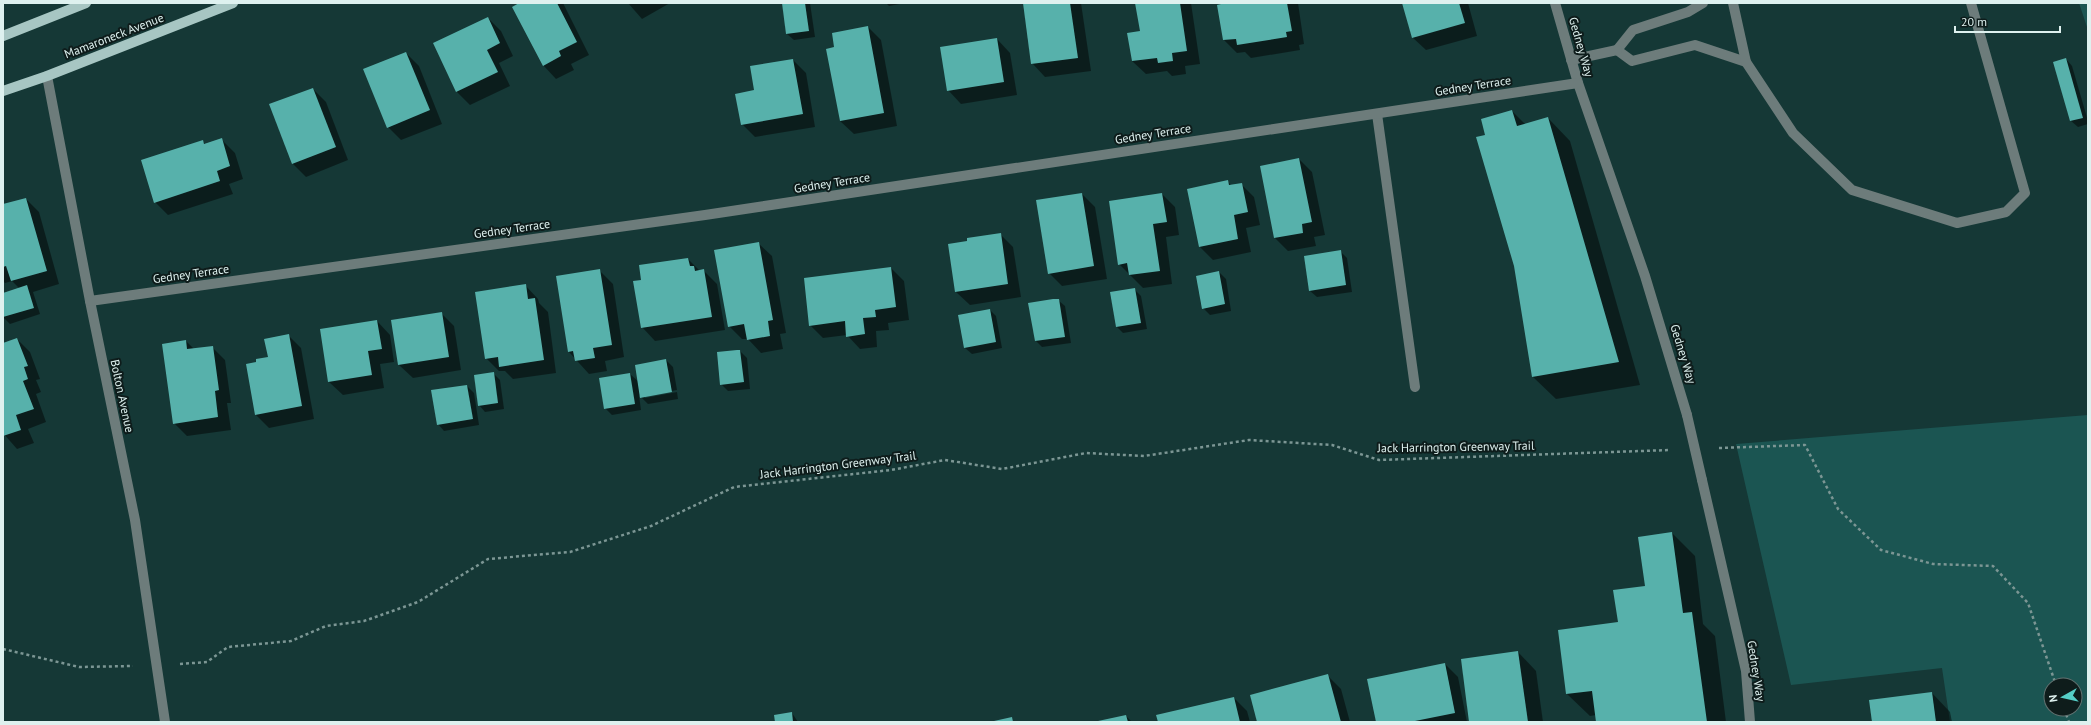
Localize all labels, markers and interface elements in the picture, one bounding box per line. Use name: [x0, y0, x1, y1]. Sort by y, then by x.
scale bar: [1955, 8, 2060, 34]
street label: Mamaroneck Avenue: [62, 10, 166, 61]
text: 20 m: [1961, 14, 1987, 29]
street label: Gedney Way: [1566, 15, 1597, 79]
street label: Gedney Terrace: [1434, 72, 1512, 99]
street label: Gedney Terrace: [1114, 120, 1192, 147]
street label: Gedney Terrace: [793, 169, 871, 196]
street label: Gedney Terrace: [473, 216, 551, 241]
street label: Gedney Terrace: [152, 261, 230, 286]
street label: Gedney Way: [1667, 322, 1700, 386]
street label: Bolton Avenue: [107, 358, 138, 434]
street label: Jack Harrington Greenway Trail: [1376, 438, 1535, 455]
street label: Jack Harrington Greenway Trail: [758, 447, 917, 482]
street label: Gedney Way: [1744, 639, 1769, 703]
north arrow: [2043, 677, 2083, 717]
text: N: [2046, 694, 2061, 703]

